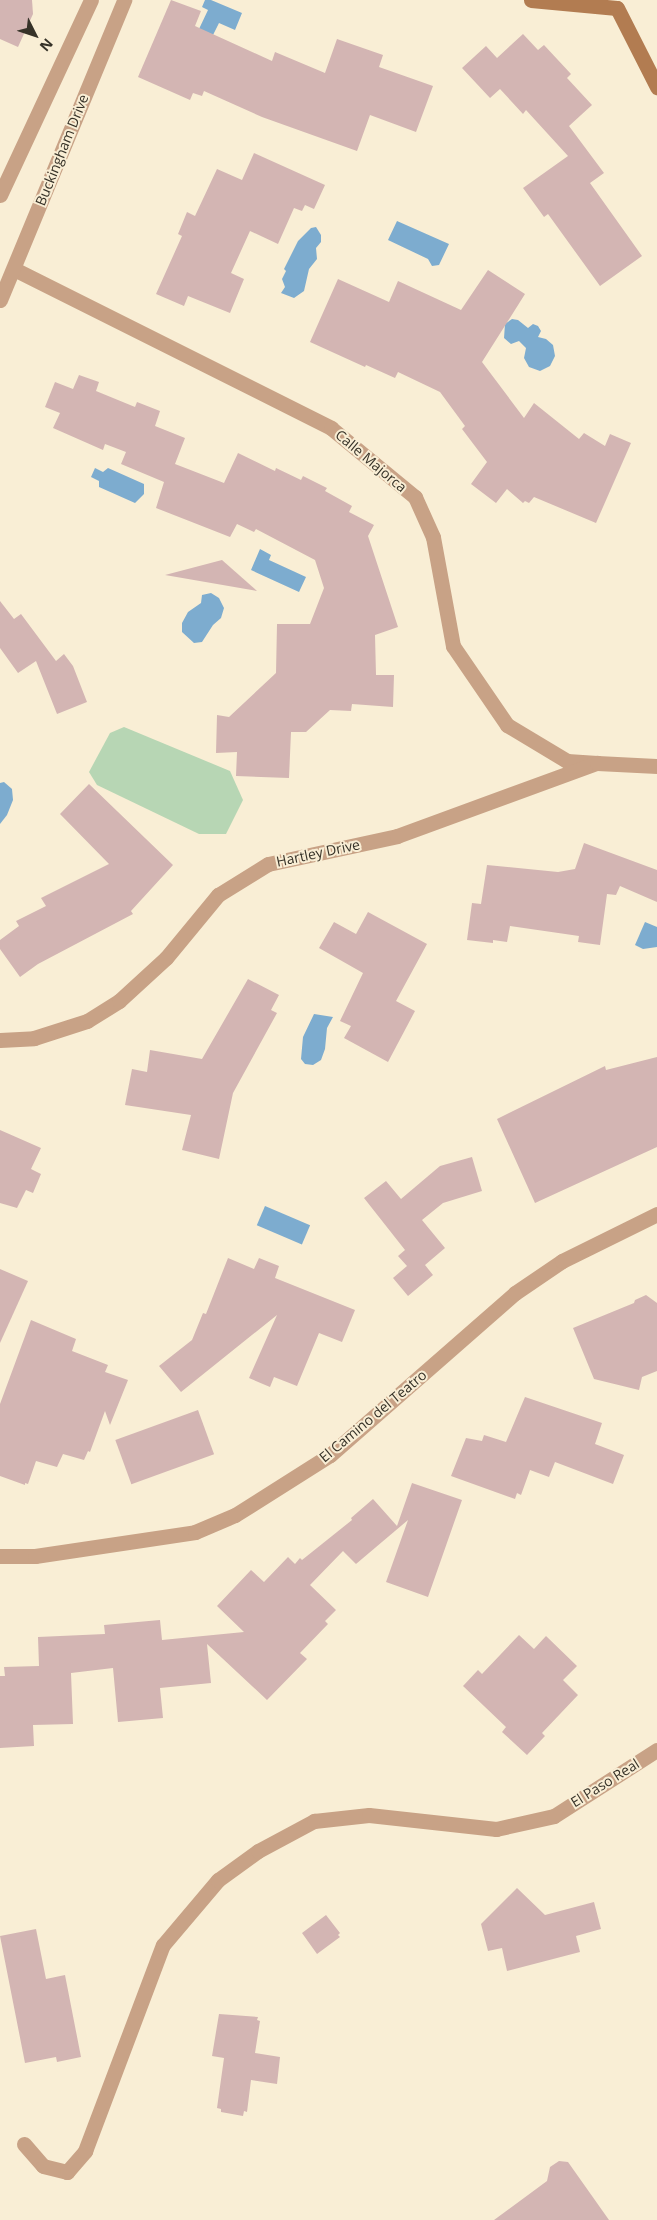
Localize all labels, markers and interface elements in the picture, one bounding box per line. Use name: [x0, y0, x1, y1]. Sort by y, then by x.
north arrow: [10, 10, 60, 60]
text: N: [36, 35, 58, 56]
street label: Buckingham Drive: [32, 92, 92, 208]
street label: Calle Majorca: [332, 426, 410, 496]
street label: Hartley Drive: [275, 836, 361, 870]
street label: El Camino del Teatro: [316, 1366, 430, 1466]
street label: El Paso Real: [568, 1755, 642, 1811]

